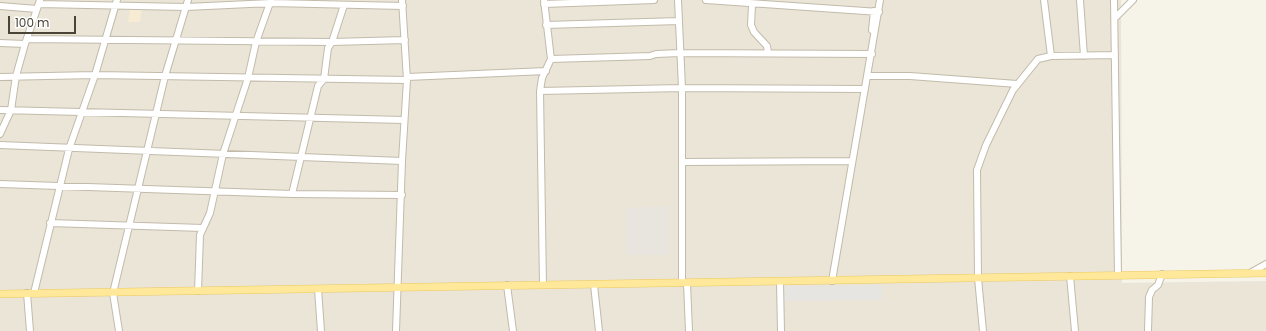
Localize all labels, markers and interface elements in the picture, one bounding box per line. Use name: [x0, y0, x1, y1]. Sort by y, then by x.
scale bar: [10, 8, 78, 34]
text: 100 m: [15, 14, 49, 31]

